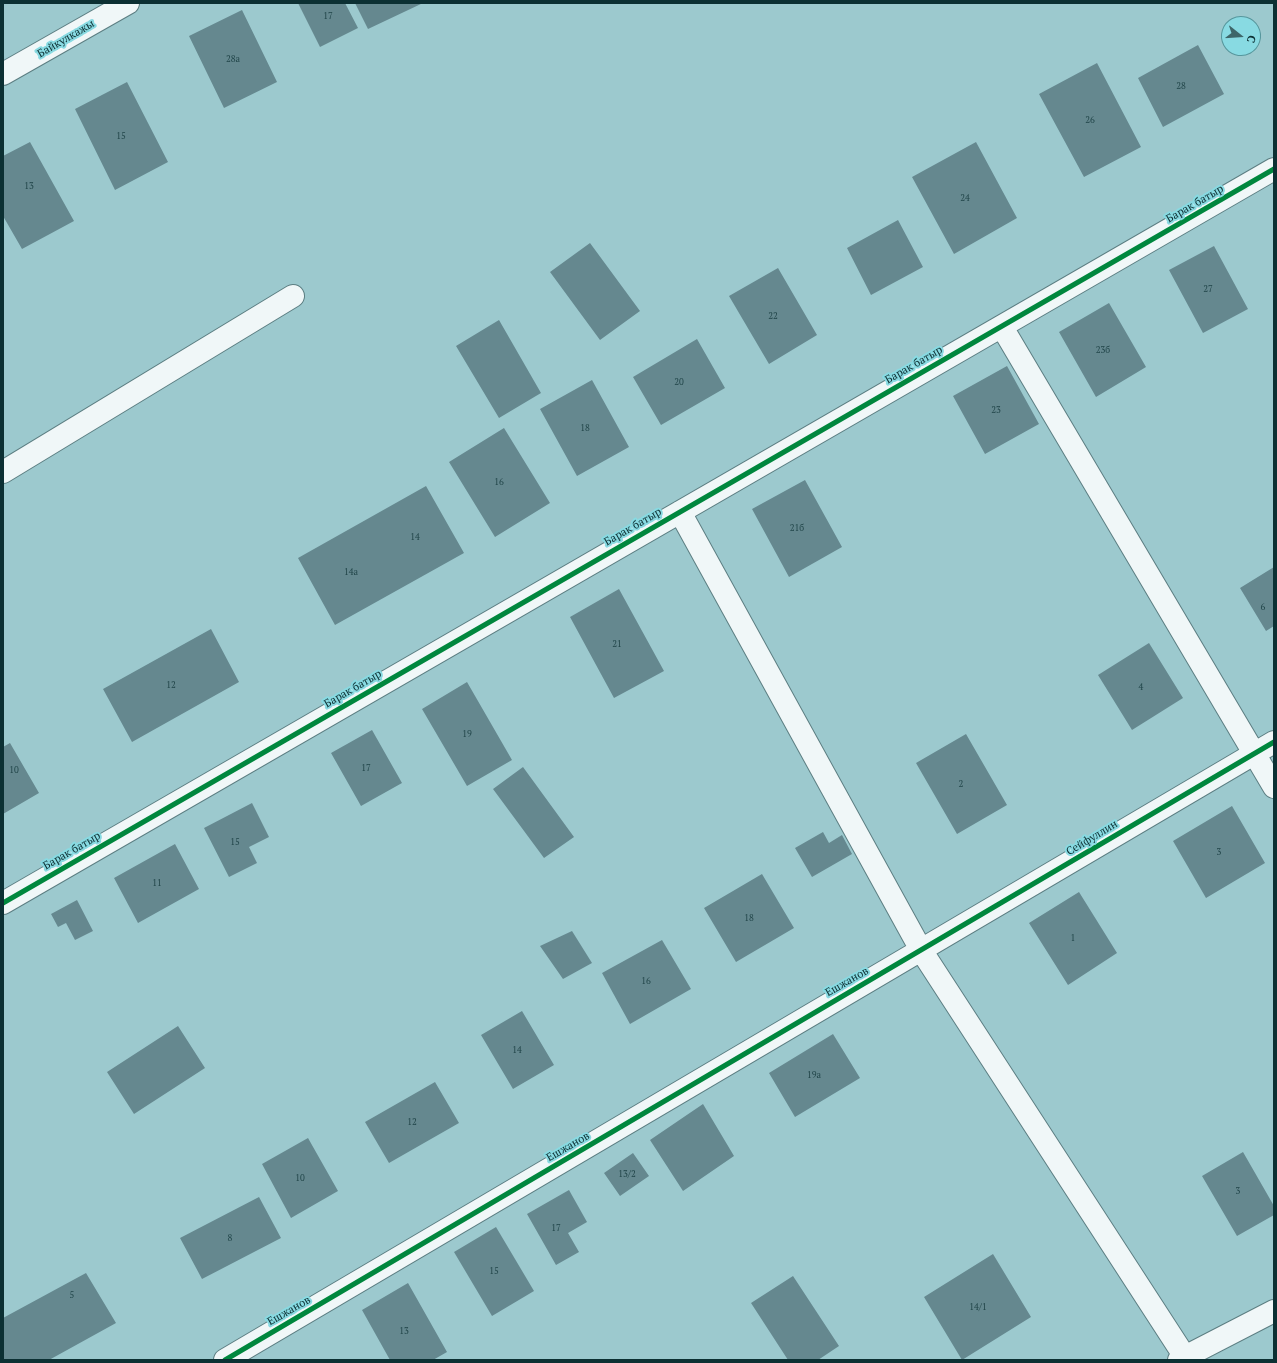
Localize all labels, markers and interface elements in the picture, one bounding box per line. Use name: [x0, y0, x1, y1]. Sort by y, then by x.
house number: 17: [323, 11, 333, 21]
north arrow: [1221, 16, 1261, 56]
street label: Байкулкажы: [35, 17, 97, 61]
text: С: [1244, 34, 1259, 45]
house number: 28а: [226, 54, 240, 64]
house number: 28: [1176, 81, 1186, 91]
house number: 26: [1085, 115, 1095, 125]
house number: 15: [116, 131, 126, 141]
house number: 13: [24, 181, 34, 191]
street label: Барак батыр: [1164, 182, 1226, 226]
house number: 24: [960, 193, 970, 203]
house number: 27: [1203, 284, 1213, 294]
house number: 22: [768, 311, 778, 321]
street label: Барак батыр: [883, 343, 945, 387]
house number: 23б: [1096, 345, 1110, 355]
house number: 20: [674, 377, 684, 387]
house number: 23: [991, 405, 1001, 415]
house number: 18: [580, 423, 590, 433]
house number: 16: [494, 477, 504, 487]
street label: Барак батыр: [602, 505, 664, 549]
house number: 21б: [790, 523, 804, 533]
house number: 14: [410, 532, 420, 542]
house number: 14а: [344, 567, 358, 577]
house number: 6: [1261, 602, 1265, 612]
house number: 21: [612, 639, 622, 649]
street label: Барак батыр: [322, 667, 384, 711]
house number: 12: [166, 680, 176, 690]
house number: 4: [1139, 682, 1143, 692]
house number: 19: [462, 729, 472, 739]
house number: 17: [361, 763, 371, 773]
house number: 10: [9, 765, 19, 775]
house number: 2: [959, 779, 963, 789]
street label: Сейфуллин: [1064, 818, 1120, 858]
street label: Барак батыр: [41, 829, 103, 873]
house number: 15: [230, 837, 240, 847]
house number: 3: [1217, 847, 1221, 857]
house number: 11: [152, 878, 162, 888]
house number: 18: [744, 913, 754, 923]
house number: 1: [1071, 933, 1075, 943]
street label: Ешжанов: [823, 964, 871, 1000]
house number: 16: [641, 976, 651, 986]
house number: 14: [512, 1045, 522, 1055]
house number: 19а: [807, 1070, 821, 1080]
house number: 12: [407, 1117, 417, 1127]
street label: Ешжанов: [544, 1129, 592, 1165]
house number: 13/2: [618, 1169, 636, 1179]
house number: 10: [295, 1173, 305, 1183]
house number: 3: [1236, 1186, 1240, 1196]
house number: 17: [551, 1223, 561, 1233]
house number: 8: [228, 1233, 232, 1243]
house number: 15: [489, 1266, 499, 1276]
house number: 5: [70, 1290, 74, 1300]
street label: Ешжанов: [265, 1293, 313, 1329]
house number: 14/1: [969, 1302, 987, 1312]
house number: 13: [399, 1326, 409, 1336]

